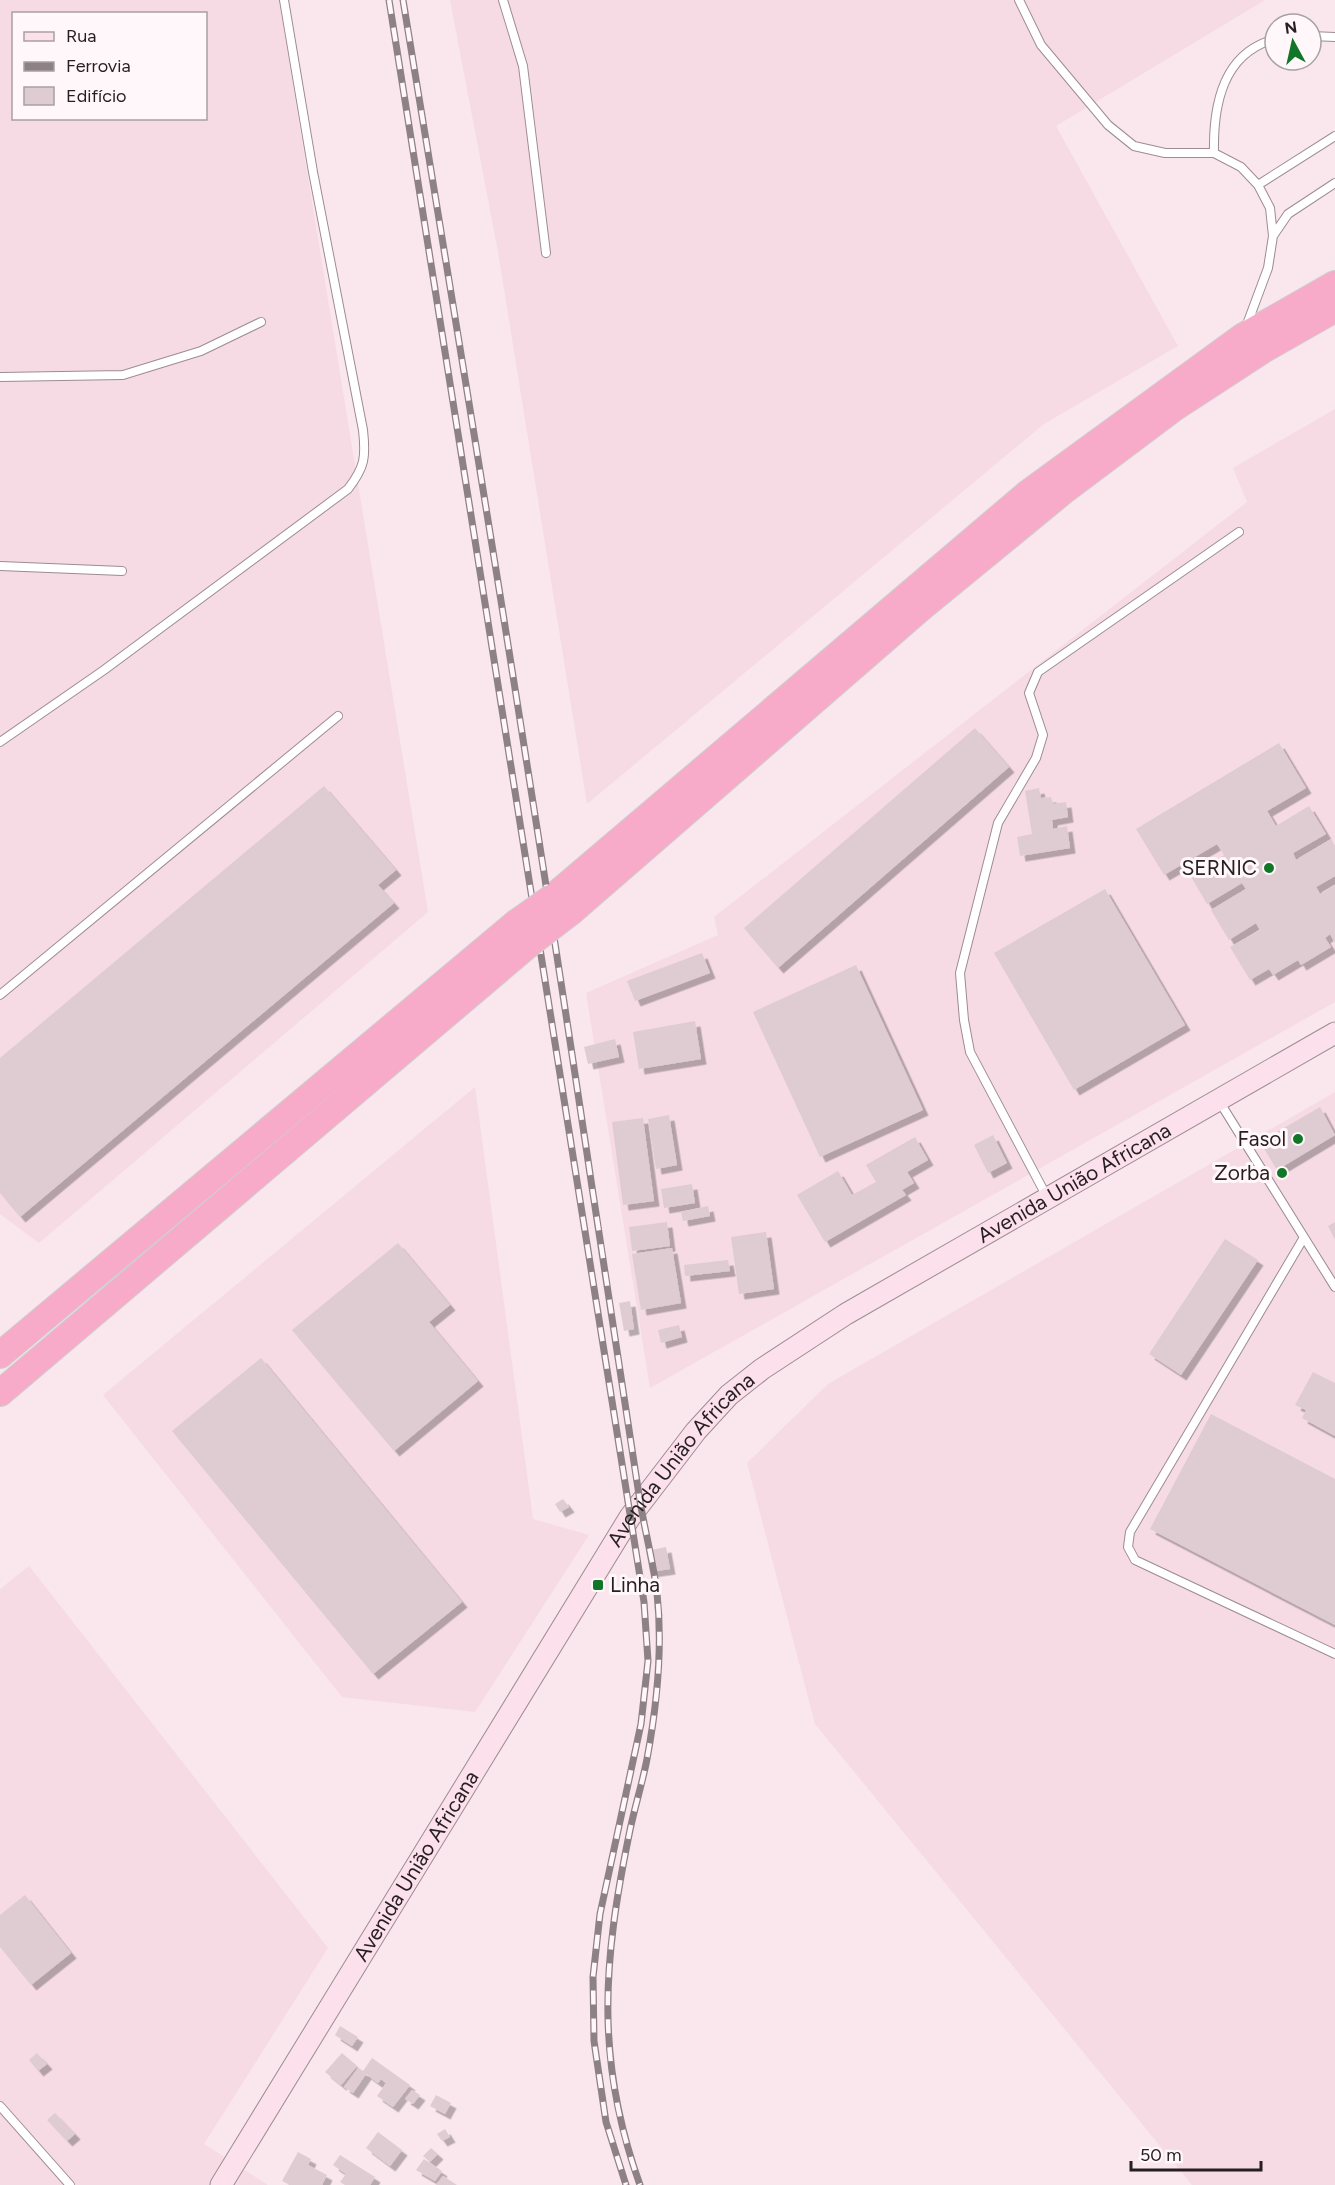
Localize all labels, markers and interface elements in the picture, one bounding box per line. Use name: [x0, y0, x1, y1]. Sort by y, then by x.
legend: [12, 12, 207, 120]
north arrow: [1263, 12, 1323, 72]
text: N: [1284, 17, 1298, 38]
text: Rua: [66, 25, 97, 47]
text: Ferrovia: [66, 55, 131, 77]
text: Edifício: [66, 85, 127, 107]
place label: SERNIC: [1181, 855, 1257, 880]
marker: SERNIC: [1262, 861, 1276, 875]
street label: Avenida União Africana: [973, 1117, 1175, 1248]
place label: Fasol: [1237, 1126, 1286, 1151]
marker: Fasol: [1291, 1132, 1305, 1146]
place label: Zorba: [1214, 1160, 1270, 1185]
marker: Zorba: [1275, 1166, 1289, 1180]
street label: Avenida União Africana: [602, 1367, 759, 1551]
place label: Linha: [610, 1572, 660, 1597]
marker: Linha: [591, 1578, 605, 1592]
street label: Avenida União Africana: [348, 1766, 484, 1966]
scale bar: [1131, 2134, 1262, 2172]
text: 50 m: [1140, 2144, 1182, 2166]

